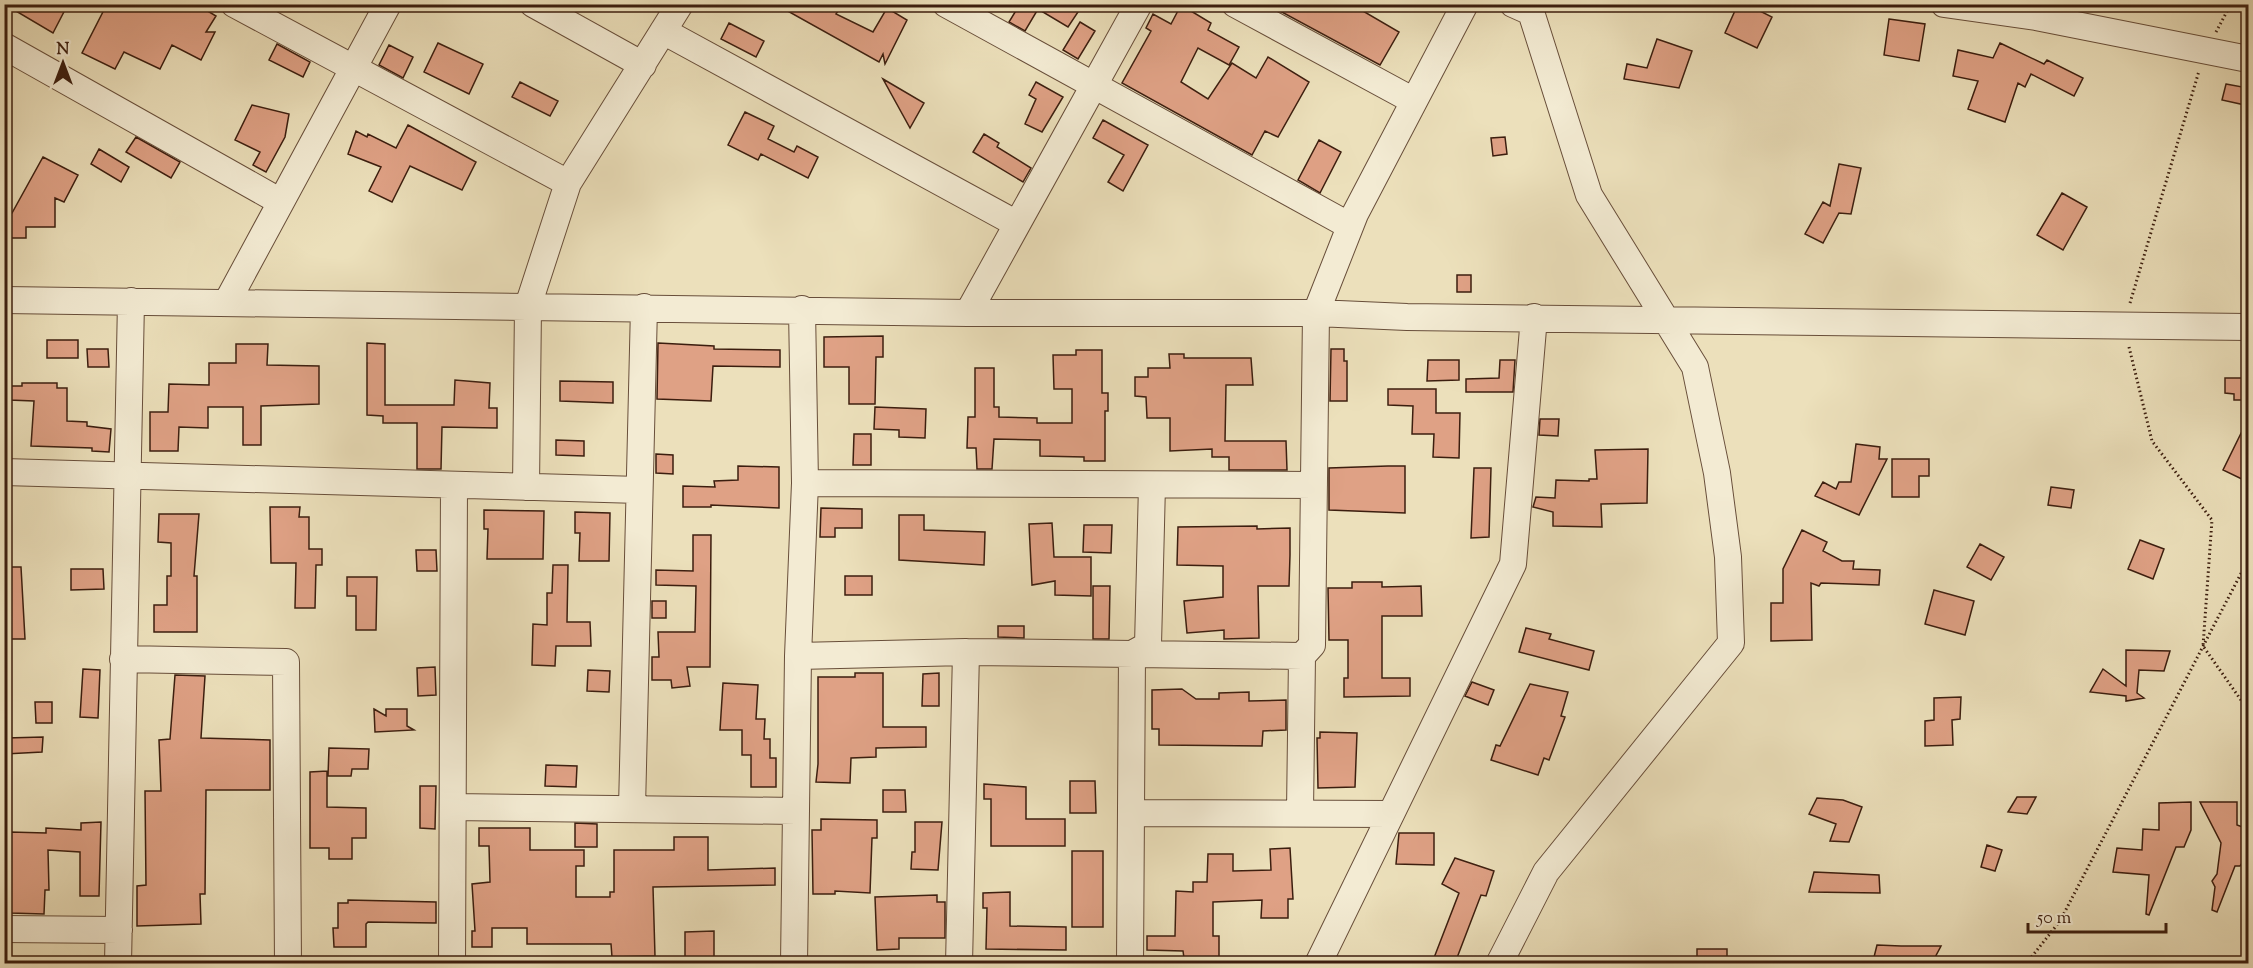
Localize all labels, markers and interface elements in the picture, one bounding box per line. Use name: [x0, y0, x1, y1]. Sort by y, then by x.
north arrow: [33, 33, 93, 93]
text: N: [57, 39, 70, 62]
scale bar: [2028, 896, 2166, 934]
text: 50 m: [2036, 906, 2072, 932]

